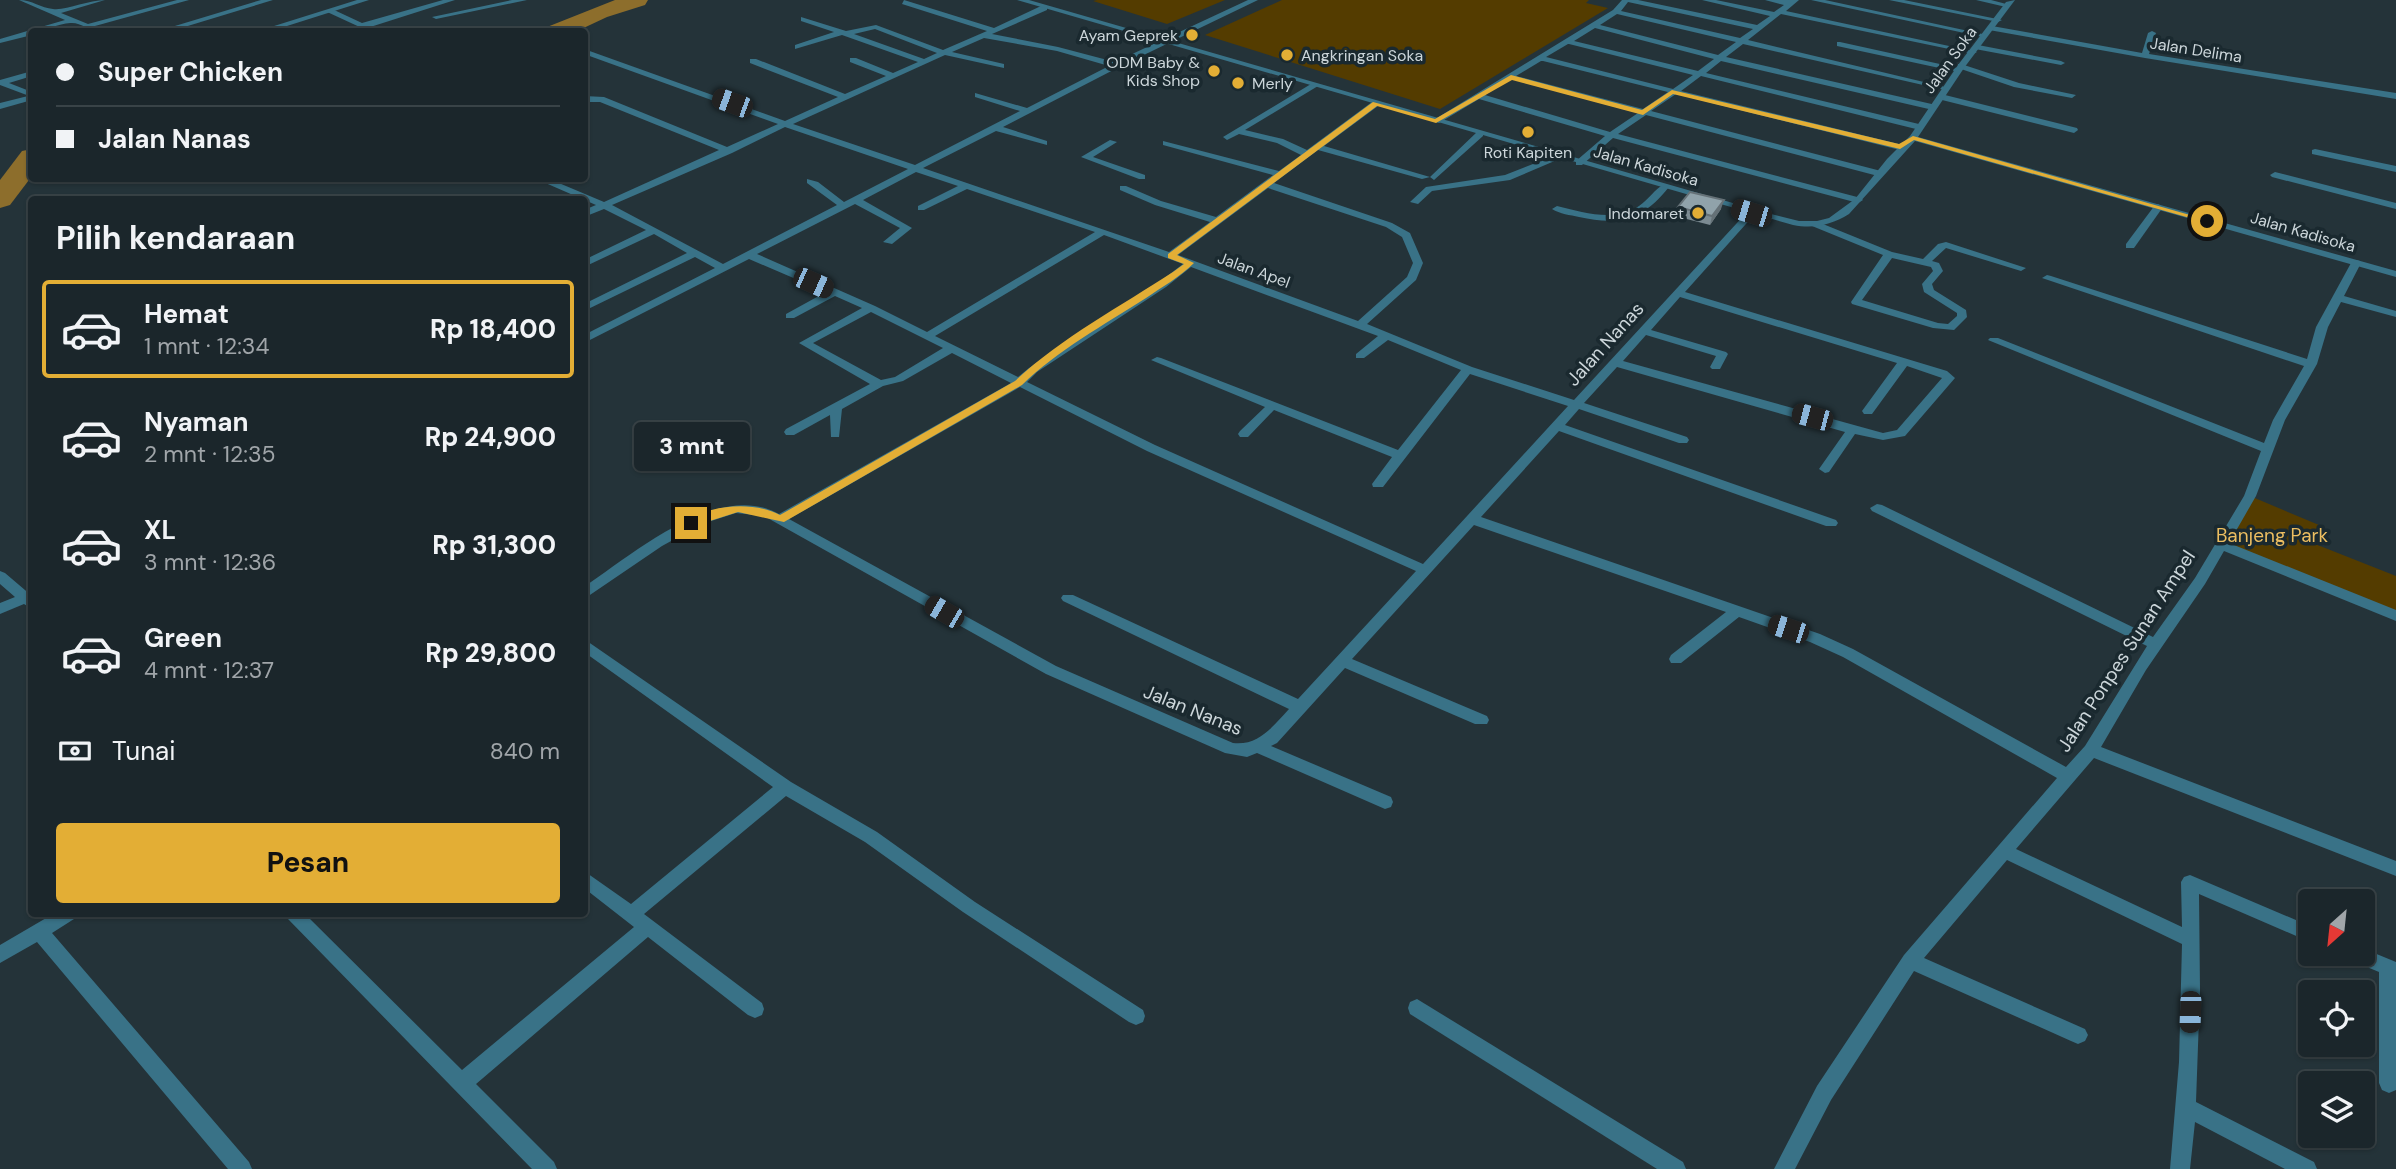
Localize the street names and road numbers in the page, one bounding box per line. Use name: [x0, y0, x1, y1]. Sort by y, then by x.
street label: Jalan Soka: [1919, 22, 1981, 98]
street label: Jalan Delima: [2148, 32, 2244, 68]
street label: Jalan Kadisoka: [1591, 141, 1701, 191]
street label: Jalan Kadisoka: [2248, 207, 2358, 257]
street label: Jalan Apel: [1215, 247, 1293, 293]
street label: Jalan Nanas: [1561, 297, 1649, 391]
street label: Jalan Ponpes Sunan Ampel: [2051, 545, 2201, 757]
street label: Jalan Nanas: [1140, 679, 1246, 741]

